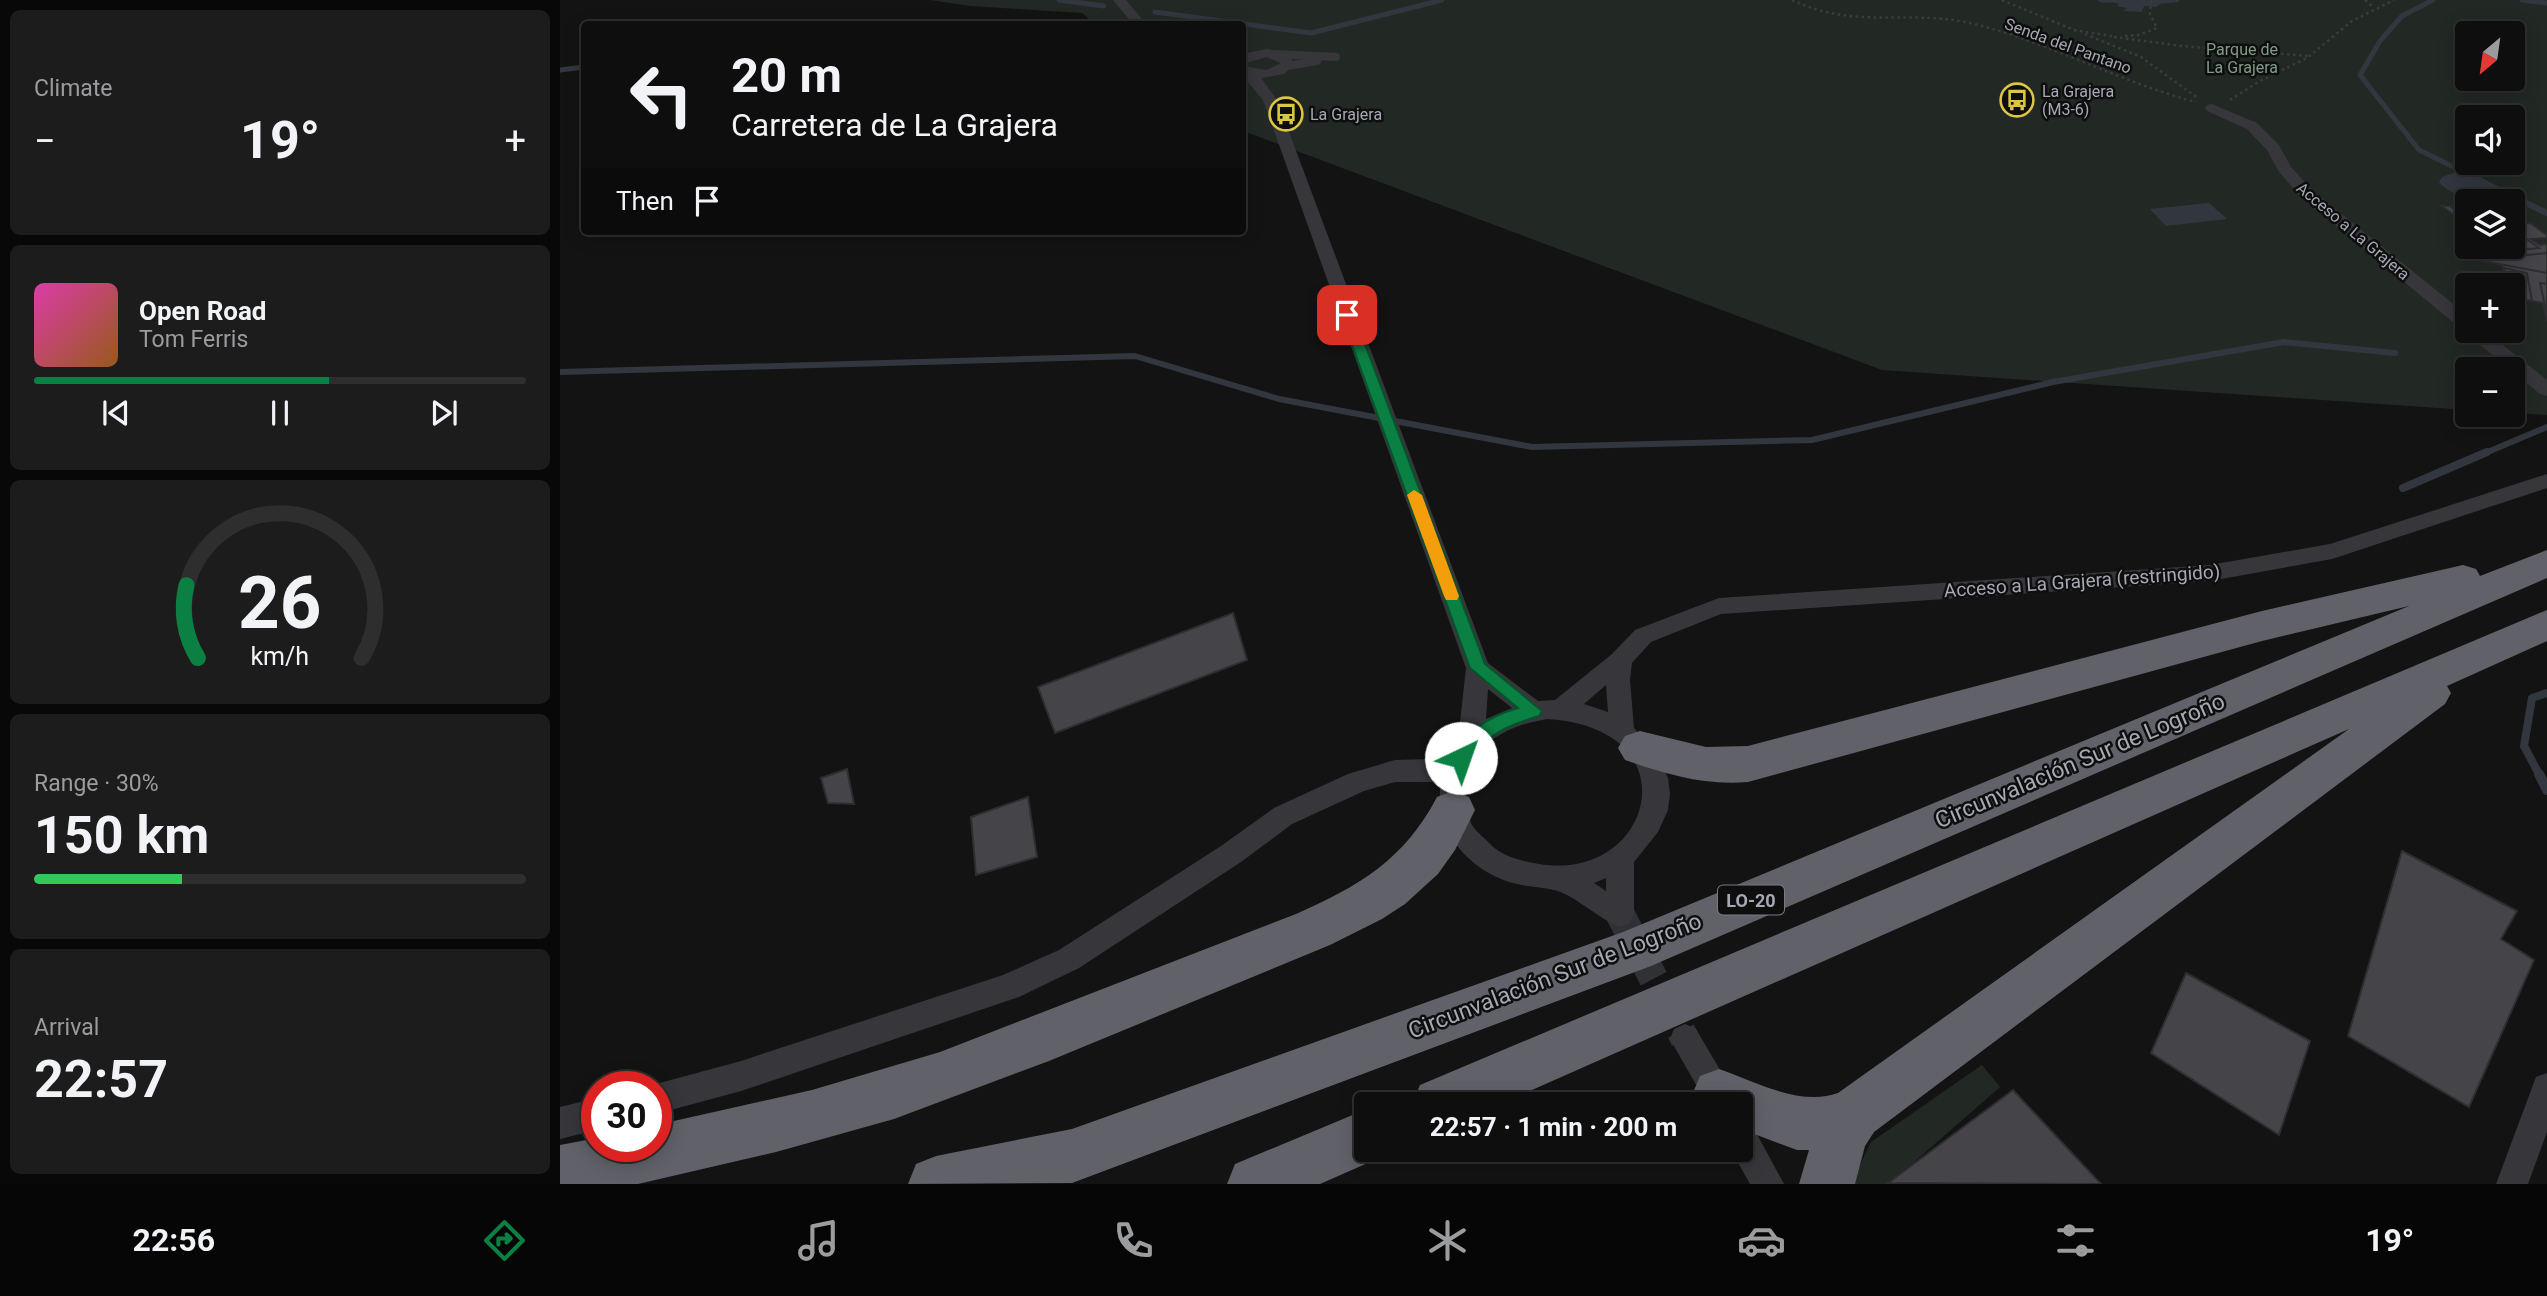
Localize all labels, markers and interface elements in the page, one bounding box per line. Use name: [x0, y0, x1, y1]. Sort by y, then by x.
street label: Senda del Pantano: [2002, 14, 2134, 78]
north arrow: [2455, 21, 2525, 91]
map controls: [2455, 21, 2525, 427]
park label: Parque de La Grajera: [2206, 40, 2278, 77]
text: 20 m: [731, 47, 842, 104]
icon: left: [616, 49, 707, 140]
text: Climate: [34, 75, 113, 102]
bus stop icon: La Grajera (M3-6): [1998, 81, 2036, 119]
place label: La Grajera (M3-6): [2042, 82, 2114, 119]
bus stop icon: La Grajera: [1267, 95, 1305, 133]
place label: La Grajera: [1310, 105, 1382, 124]
button: sound: [2455, 105, 2525, 175]
text: Carretera de La Grajera: [731, 106, 1058, 144]
text: 19°: [240, 110, 320, 171]
text: −: [34, 119, 56, 163]
text: +: [504, 119, 526, 163]
street label: Acceso a La Grajera: [2293, 178, 2413, 284]
icon: arrive: [688, 182, 726, 220]
text: Then: [616, 186, 674, 216]
button: layers: [2455, 189, 2525, 259]
button: +: [2455, 273, 2525, 343]
pin: [1317, 285, 1377, 345]
text: Open Road: [139, 296, 267, 326]
icon: arrive: [1328, 296, 1366, 334]
text: Tom Ferris: [139, 326, 248, 353]
button: −: [2455, 357, 2525, 427]
icon: previous: [97, 394, 135, 432]
icon: pause: [261, 394, 299, 432]
icon: next: [425, 394, 463, 432]
text: 26: [238, 560, 322, 646]
street label: Acceso a La Grajera (restringido): [1943, 560, 2221, 602]
text: km/h: [251, 642, 309, 671]
street label: Circunvalación Sur de Logroño: [1931, 688, 2229, 834]
position arrow: [1424, 721, 1498, 795]
text: Range · 30%: [34, 770, 159, 797]
text: 150 km: [34, 805, 209, 866]
road number: LO-20: [1718, 886, 1784, 915]
street label: Circunvalación Sur de Logroño: [1405, 908, 1705, 1044]
text: Arrival: [34, 1014, 99, 1041]
text: 22:57: [34, 1049, 168, 1110]
speed limit sign: 30: [581, 1071, 672, 1162]
text: 22:57 · 1 min · 200 m: [1430, 1112, 1677, 1142]
icon: directions: [480, 1216, 529, 1265]
icon: music: [794, 1216, 843, 1265]
icon: phone: [1109, 1216, 1158, 1265]
icon: climate: [1423, 1216, 1472, 1265]
icon: car: [1737, 1216, 1786, 1265]
icon: filters: [2051, 1216, 2100, 1265]
text: 22:56: [133, 1221, 215, 1259]
text: 19°: [2365, 1221, 2414, 1259]

